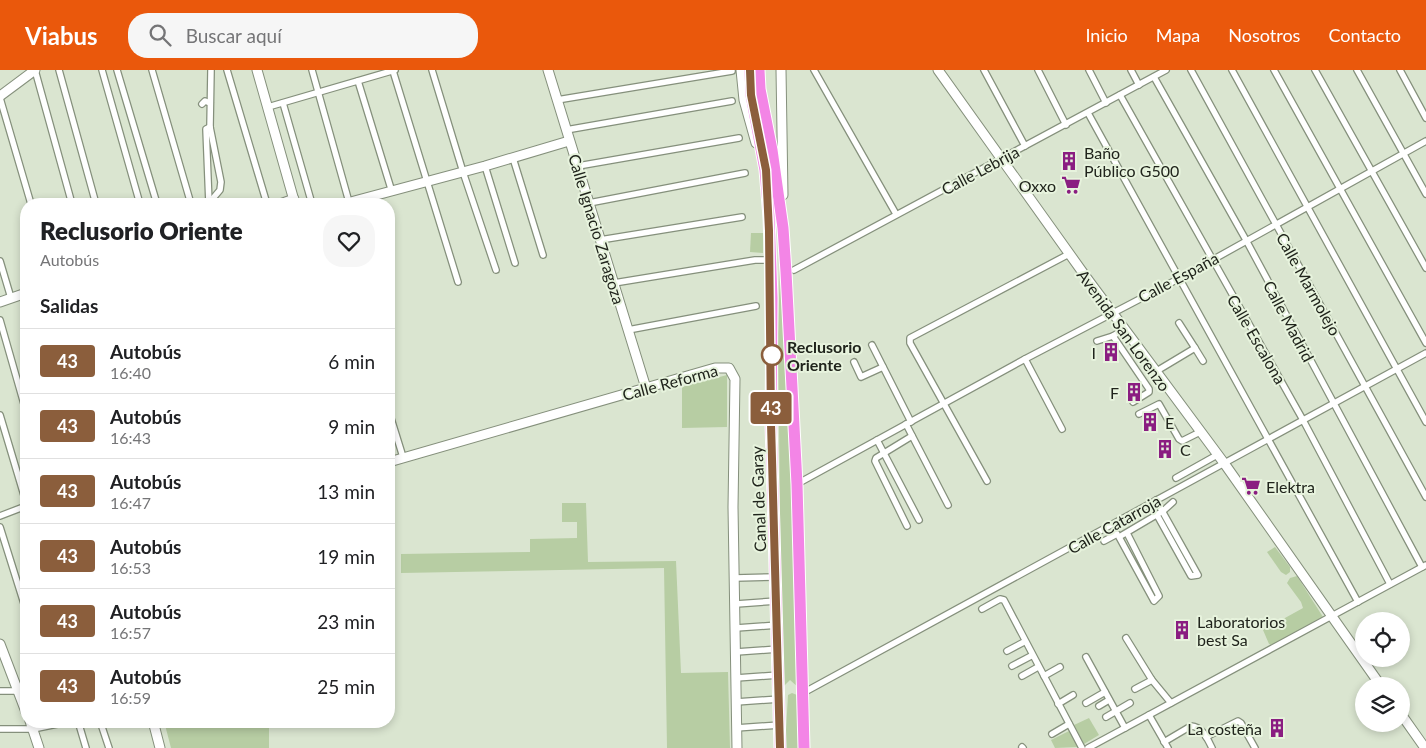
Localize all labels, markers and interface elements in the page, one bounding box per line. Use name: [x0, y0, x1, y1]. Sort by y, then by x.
search box: [128, 13, 478, 58]
text: Viabus: [25, 21, 98, 50]
icon: search: [146, 21, 174, 49]
text: Buscar aquí: [186, 24, 282, 47]
text: Inicio: [1085, 24, 1128, 46]
text: Mapa: [1156, 24, 1200, 46]
text: Nosotros: [1228, 24, 1300, 46]
text: Contacto: [1328, 24, 1401, 46]
street label: Calle Lebrija: [938, 142, 1022, 198]
place label: Baño Público G500: [1084, 143, 1179, 180]
building icon: Baño Público G500: [1058, 150, 1080, 172]
street label: Calle Ignacio Zaragoza: [565, 152, 629, 306]
supermarket icon: Oxxo: [1060, 174, 1082, 196]
place label: Oxxo: [1019, 176, 1056, 195]
button: heart: [323, 215, 375, 267]
text: Reclusorio Oriente: [40, 216, 243, 245]
street label: Calle Marmolejo: [1273, 229, 1345, 339]
street label: Calle España: [1134, 248, 1222, 306]
text: Autobús: [40, 250, 99, 269]
street label: Avenida San Lorenzo: [1073, 265, 1175, 395]
street label: Calle Madrid: [1260, 277, 1318, 365]
street label: Calle Escalona: [1224, 291, 1290, 387]
text: Salidas: [40, 294, 98, 317]
place label: Reclusorio Oriente: [787, 337, 861, 374]
text: Autobús: [110, 340, 181, 363]
building icon: I: [1100, 341, 1122, 363]
place label: I: [1092, 343, 1096, 362]
marker: Reclusorio Oriente: [761, 344, 783, 366]
text: 43: [57, 350, 78, 372]
text: 6 min: [328, 350, 375, 373]
street label: Calle Reforma: [620, 360, 720, 404]
text: 16:40: [110, 363, 151, 382]
building icon: F: [1123, 381, 1145, 403]
place label: F: [1110, 383, 1119, 402]
line badge: 43: [748, 392, 794, 424]
text: 43: [761, 397, 781, 419]
text: Autobús: [110, 405, 181, 428]
building icon: E: [1139, 411, 1161, 433]
place label: E: [1165, 413, 1174, 432]
text: 43: [57, 415, 78, 437]
text: 9 min: [328, 415, 375, 438]
text: 16:43: [110, 428, 151, 447]
building icon: C: [1154, 438, 1176, 460]
place label: C: [1180, 440, 1191, 459]
street label: Canal de Garay: [747, 445, 769, 552]
text: Autobús: [110, 470, 181, 493]
supermarket icon: Elektra: [1240, 475, 1262, 497]
place label: Elektra: [1266, 477, 1315, 496]
text: 43: [57, 480, 78, 502]
text: 13 min: [317, 480, 375, 503]
street label: Calle Catarroja: [1064, 491, 1164, 557]
text: 16:47: [110, 493, 151, 512]
text: Autobús: [110, 535, 181, 558]
text: 43: [57, 545, 78, 567]
text: 19 min: [317, 545, 375, 568]
text: 16:53: [110, 558, 151, 577]
text: Autobús: [110, 600, 181, 623]
text: 43: [57, 610, 78, 632]
text: 23 min: [317, 610, 375, 633]
place label: Laboratorios best Sa: [1197, 612, 1285, 649]
map controls: [1355, 612, 1410, 732]
button: locate: [1355, 612, 1410, 667]
building icon: Laboratorios best Sa: [1171, 619, 1193, 641]
text: 16:57: [110, 623, 151, 642]
text: Autobús: [110, 665, 181, 688]
text: 43: [57, 675, 78, 697]
text: 25 min: [317, 675, 375, 698]
button: layers: [1355, 677, 1410, 732]
text: 16:59: [110, 688, 151, 707]
building icon: La costeña: [1266, 717, 1288, 739]
place label: La costeña: [1187, 719, 1262, 738]

